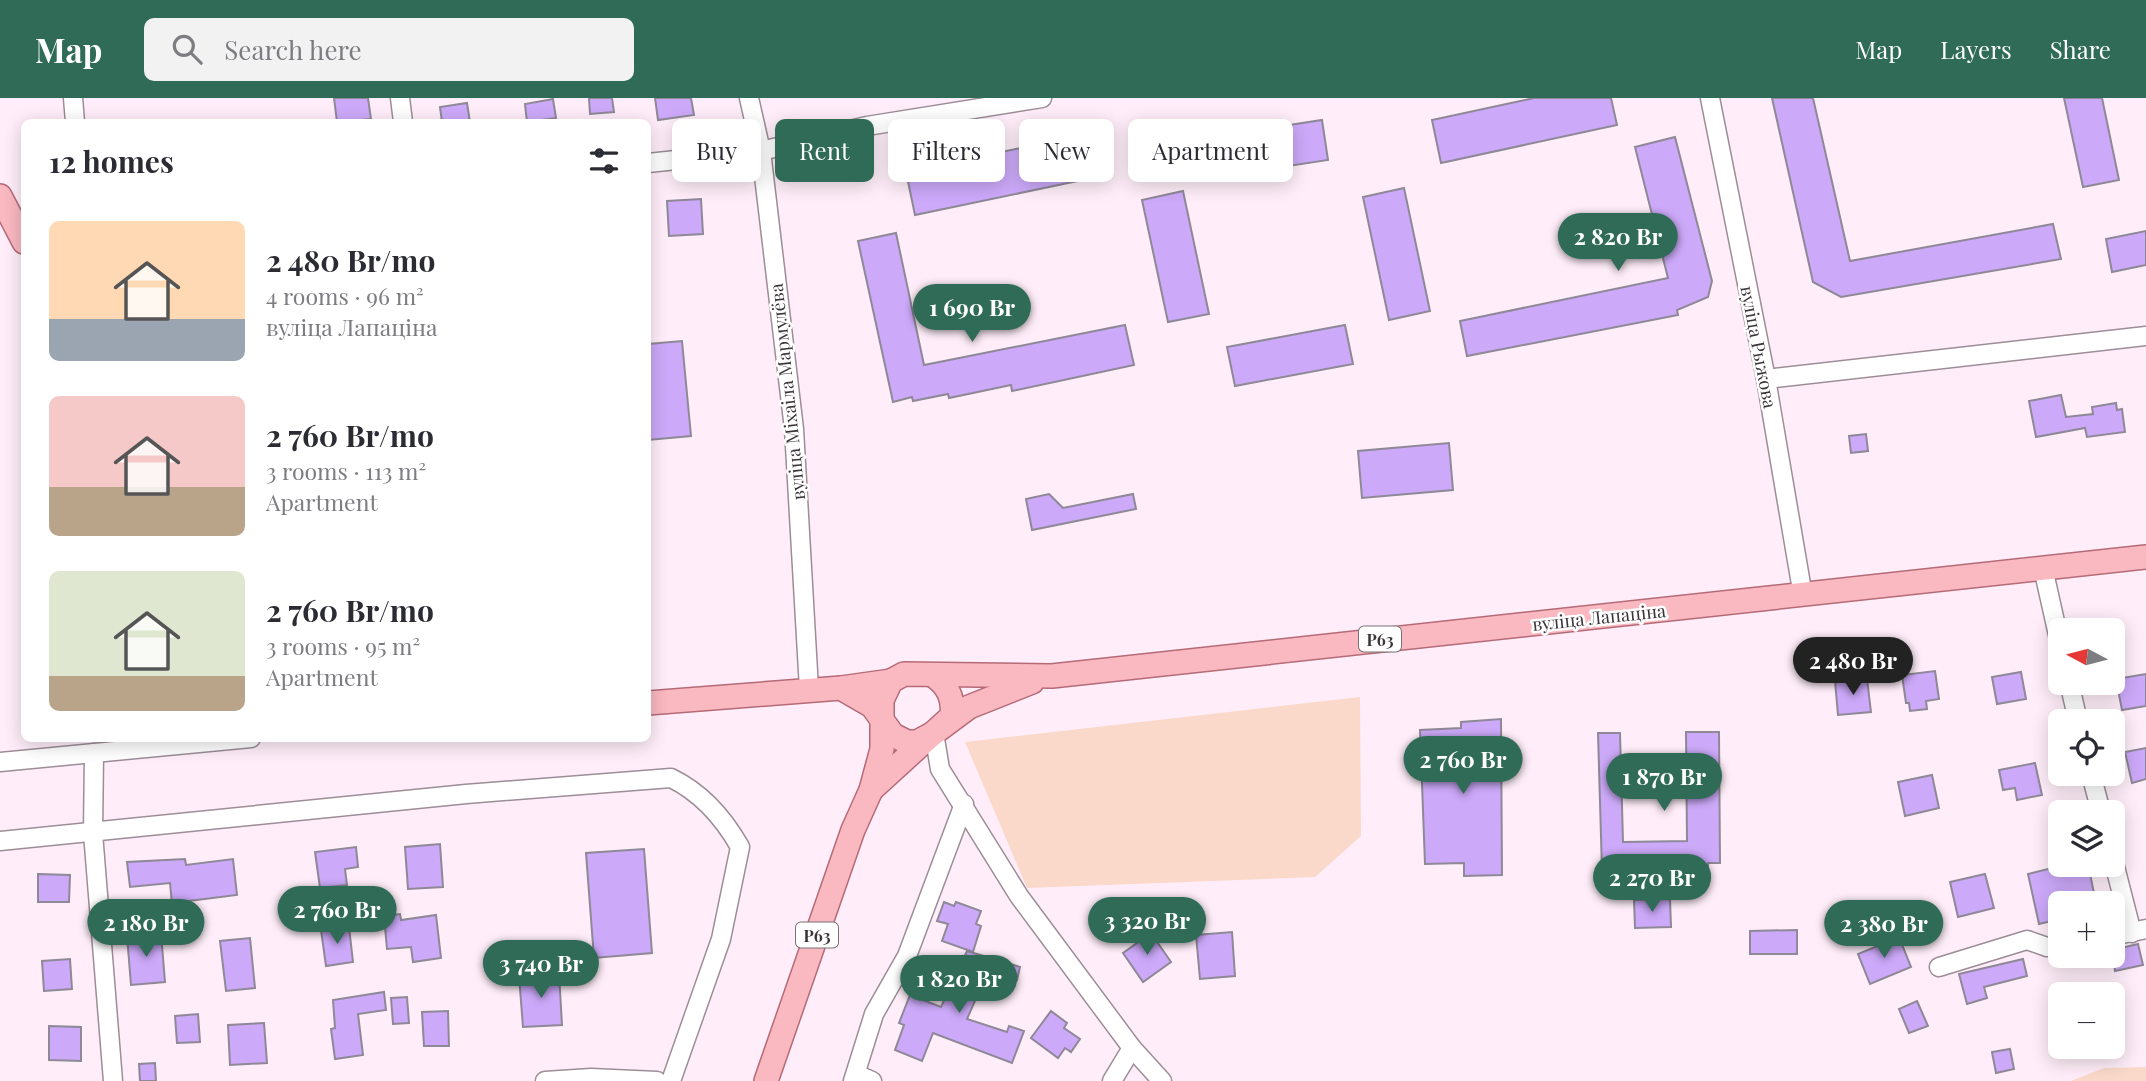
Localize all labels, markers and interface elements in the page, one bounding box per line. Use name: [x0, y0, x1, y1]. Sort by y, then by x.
search box: [144, 18, 634, 81]
text: Map: [35, 27, 102, 71]
icon: search: [168, 30, 206, 68]
text: Search here: [224, 32, 362, 67]
text: Map: [1856, 33, 1902, 65]
text: Layers: [1940, 33, 2012, 65]
text: Share: [2050, 33, 2111, 65]
chip: Buy: [672, 119, 761, 182]
chip: Rent: [775, 119, 874, 182]
chip: Filters: [888, 119, 1005, 182]
chip: New: [1019, 119, 1114, 182]
chip: Apartment: [1128, 119, 1293, 182]
text: 12 homes: [49, 141, 174, 181]
icon: filters: [585, 142, 623, 180]
pin: 2 820 Br: [1546, 214, 1690, 273]
text: 2 820 Br: [1574, 220, 1662, 251]
text: 2 480 Br/mo: [266, 240, 435, 280]
icon: home: [105, 249, 189, 333]
text: 4 rooms · 96 m²: [266, 280, 424, 311]
street label: вуліца Міхаіла Мармулёва: [764, 282, 810, 502]
street label: вуліца Рыжова: [1735, 284, 1783, 410]
pin: 1 690 Br: [900, 285, 1044, 344]
text: 1 690 Br: [929, 291, 1015, 322]
text: вуліца Лапаціна: [266, 311, 438, 342]
text: 2 760 Br/mo: [266, 415, 434, 455]
icon: home: [105, 424, 189, 508]
text: 3 rooms · 113 m²: [266, 455, 426, 486]
text: Apartment: [266, 486, 378, 517]
text: 2 760 Br/mo: [266, 590, 434, 630]
street label: вуліца Лапаціна: [1531, 598, 1667, 636]
icon: home: [105, 599, 189, 683]
north arrow: [2048, 618, 2124, 695]
map controls: [2048, 618, 2125, 1059]
road number: Р63: [1359, 626, 1401, 652]
text: 3 rooms · 95 m²: [266, 630, 420, 661]
pin: 2 480 Br: [1781, 638, 1925, 697]
text: 2 480 Br: [1809, 644, 1897, 675]
text: Apartment: [266, 661, 378, 692]
button: locate: [2048, 709, 2125, 786]
pin: 2 760 Br: [1391, 736, 1535, 796]
text: 2 760 Br: [1420, 743, 1506, 774]
pin: 1 870 Br: [1592, 754, 1736, 813]
text: 1 870 Br: [1622, 760, 1706, 791]
button: layers: [2048, 800, 2125, 877]
pin: 2 270 Br: [1580, 854, 1724, 914]
text: 2 270 Br: [1609, 861, 1695, 892]
pin: 2 760 Br: [265, 886, 409, 946]
button: +: [2048, 891, 2125, 968]
text: 2 760 Br: [294, 893, 380, 924]
pin: 3 320 Br: [1075, 898, 1219, 957]
pin: 2 180 Br: [74, 900, 218, 959]
pin: 2 380 Br: [1812, 900, 1956, 960]
text: 3 320 Br: [1104, 904, 1190, 935]
text: 2 180 Br: [103, 906, 189, 937]
text: 2 380 Br: [1840, 907, 1928, 938]
road number: Р63: [796, 922, 838, 948]
pin: 3 740 Br: [469, 940, 613, 1000]
text: 3 740 Br: [499, 947, 583, 978]
pin: 1 820 Br: [887, 956, 1031, 1015]
text: 1 820 Br: [916, 962, 1002, 993]
button: −: [2048, 982, 2125, 1059]

